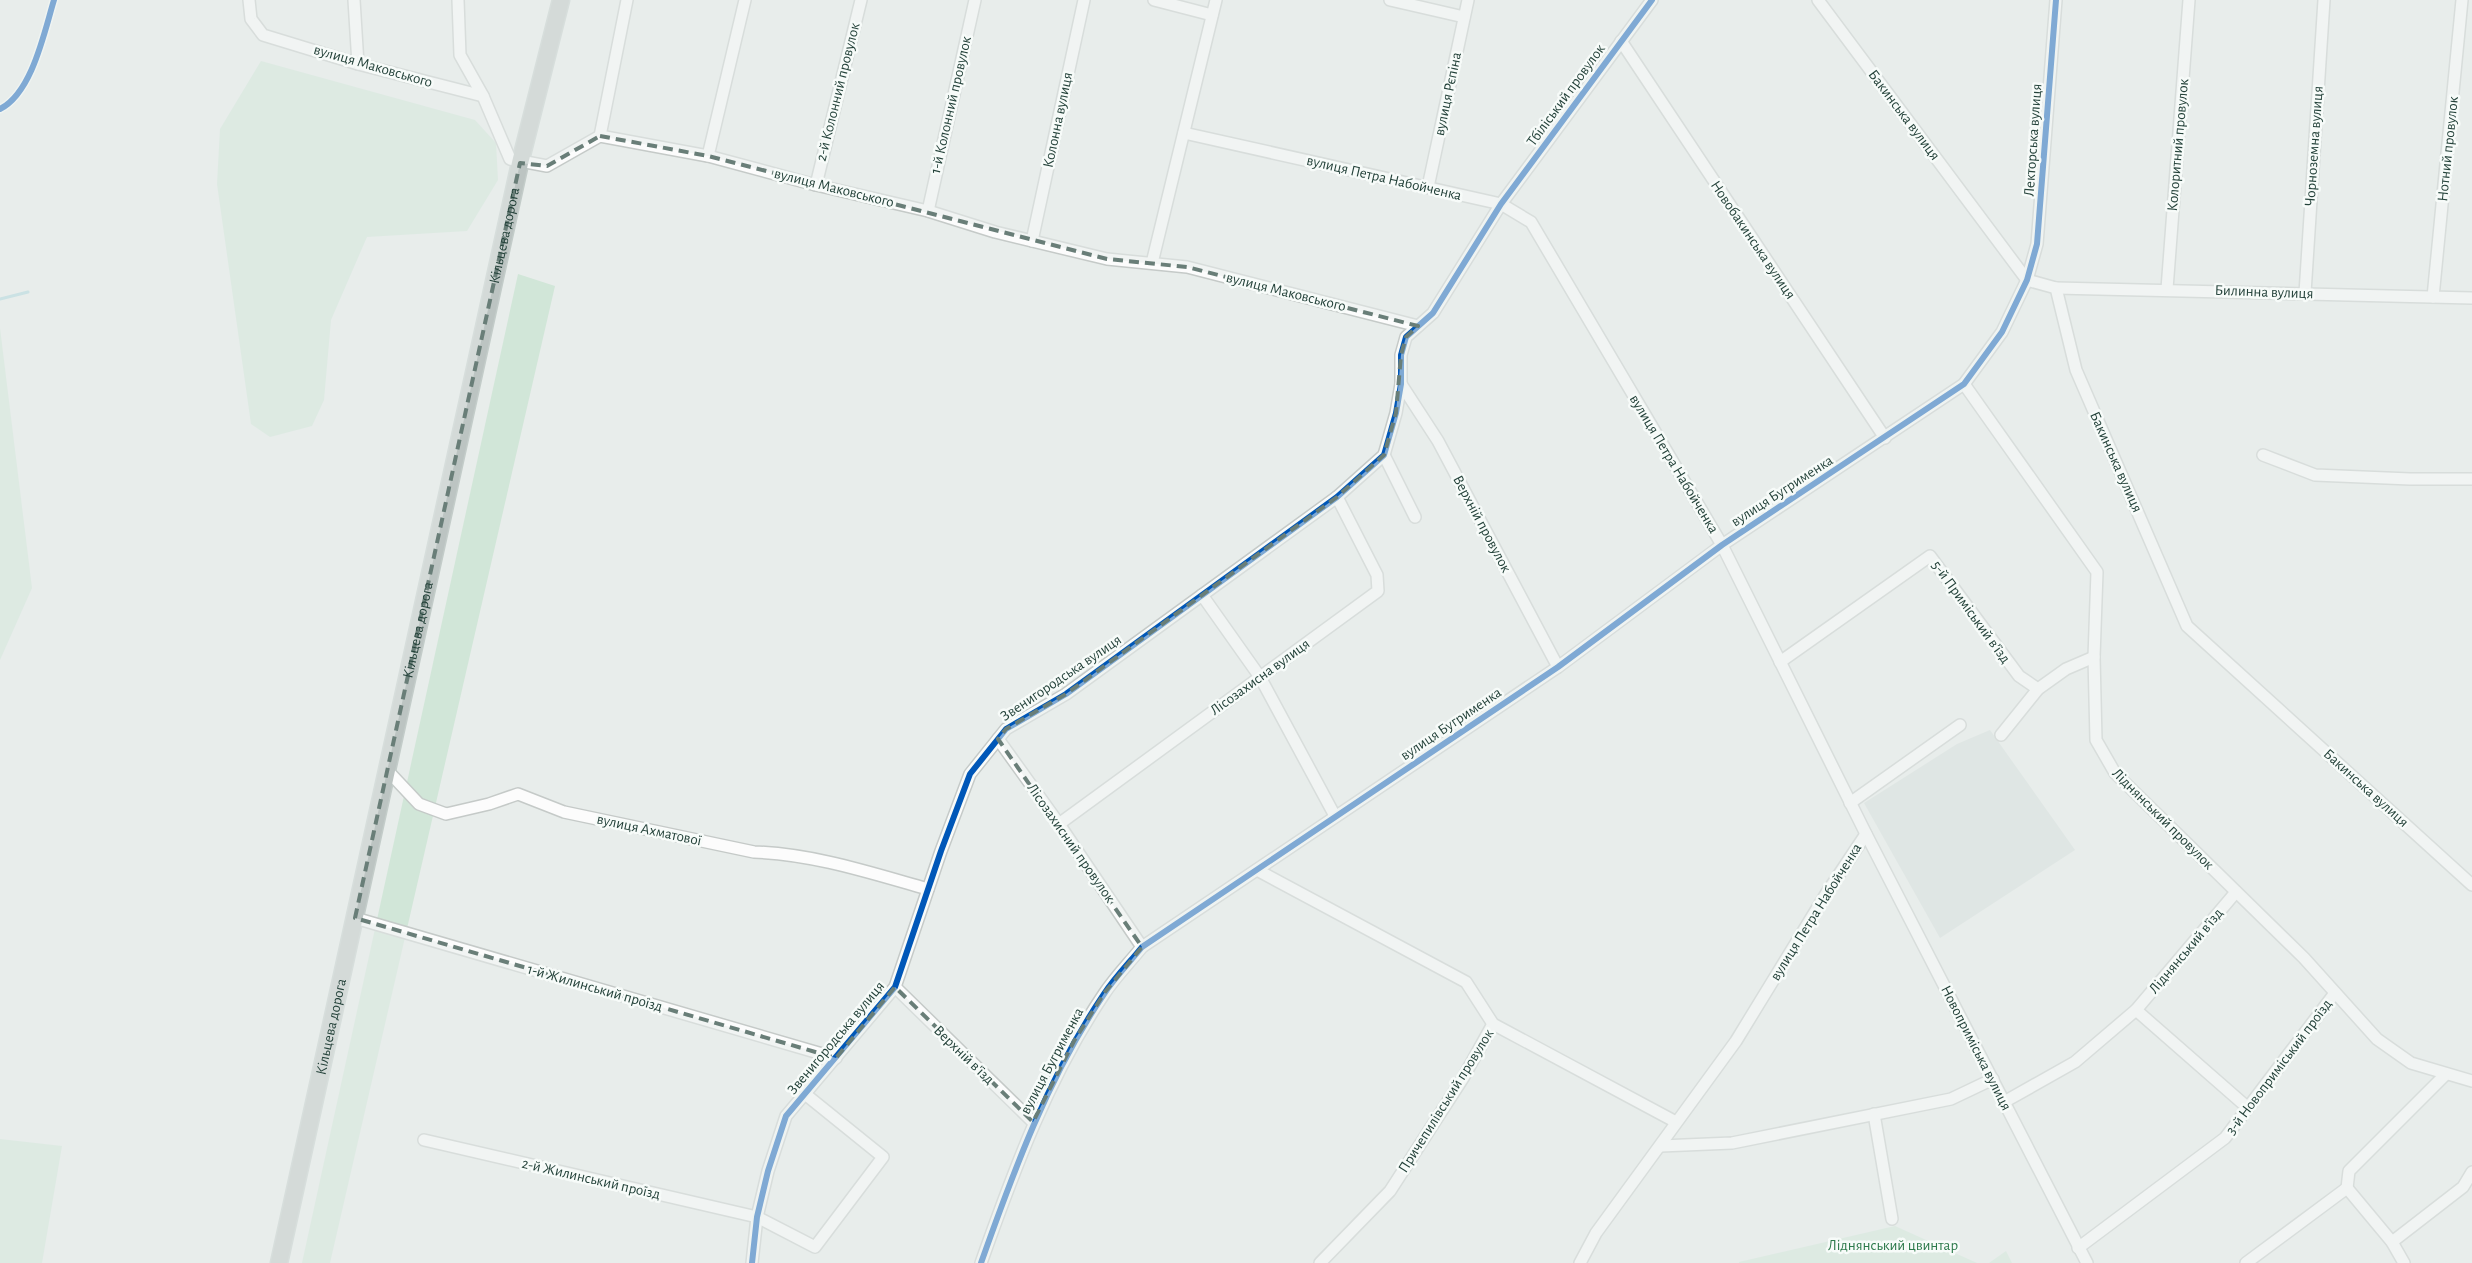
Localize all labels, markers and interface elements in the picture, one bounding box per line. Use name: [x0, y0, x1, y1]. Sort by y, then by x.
street label: 2-й Колонний провулок: [814, 21, 862, 163]
street label: 1-й Колонний провулок: [928, 35, 974, 175]
street label: Тбіліський провулок: [1524, 41, 1608, 149]
street label: вулиця Маковського: [312, 42, 434, 90]
street label: вулиця Рєпіна: [1432, 51, 1464, 137]
street label: Бакинська вулиця: [1865, 67, 1943, 163]
street label: Колонна вулиця: [1041, 71, 1075, 169]
street label: Колоритний провулок: [2165, 78, 2191, 212]
street label: Лекторська вулиця: [2022, 83, 2044, 197]
street label: Чорноземна вулиця: [2302, 85, 2326, 207]
street label: Нотний провулок: [2435, 96, 2461, 202]
street label: вулиця Петра Набойченка: [1305, 153, 1463, 203]
street label: вулиця Маковського: [773, 166, 895, 210]
street label: Новобакинська вулиця: [1708, 178, 1798, 302]
street label: Кільцева дорога: [486, 186, 522, 285]
street label: вулиця Маковського: [1225, 270, 1347, 314]
street label: Билинна вулиця: [2214, 283, 2314, 301]
street label: вулиця Петра Набойченка: [1627, 392, 1721, 536]
street label: Бакинська вулиця: [2087, 409, 2145, 515]
street label: вулиця Бугрименка: [1728, 453, 1836, 529]
street label: Верхній провулок: [1450, 473, 1514, 575]
street label: 5-й Приміський в’їзд: [1929, 558, 2013, 666]
street label: Кільцева дорога: [400, 580, 436, 680]
street label: Звенигородська вулиця: [998, 632, 1124, 724]
street label: Лісозахисна вулиця: [1207, 636, 1313, 718]
street label: вулиця Бугрименка: [1398, 685, 1504, 763]
street label: Бакинська вулиця: [2321, 746, 2411, 830]
street label: Ліднянський провулок: [2109, 765, 2217, 873]
street label: Лісозахисний провулок: [1024, 781, 1118, 905]
street label: вулиця Ахматової: [595, 812, 703, 848]
street label: вулиця Петра Набойченка: [1768, 841, 1864, 983]
street label: Ліднянський в’їзд: [2146, 906, 2226, 996]
street label: 1-й Жилинський проїзд: [526, 961, 664, 1015]
street label: Кільцева дорога: [313, 977, 349, 1076]
street label: Звенигородська вулиця: [785, 979, 887, 1097]
street label: Новоприміська вулиця: [1938, 983, 2014, 1113]
street label: 3-й Новоприміський проїзд: [2223, 996, 2335, 1138]
street label: вулиця Бугрименка: [1018, 1005, 1086, 1117]
street label: Верхній в'їзд: [931, 1023, 997, 1087]
street label: Причепилівський провулок: [1396, 1027, 1496, 1175]
street label: 2-й Жилинський проїзд: [520, 1156, 662, 1202]
park label: Ліднянський цвинтар: [1828, 1238, 1958, 1253]

